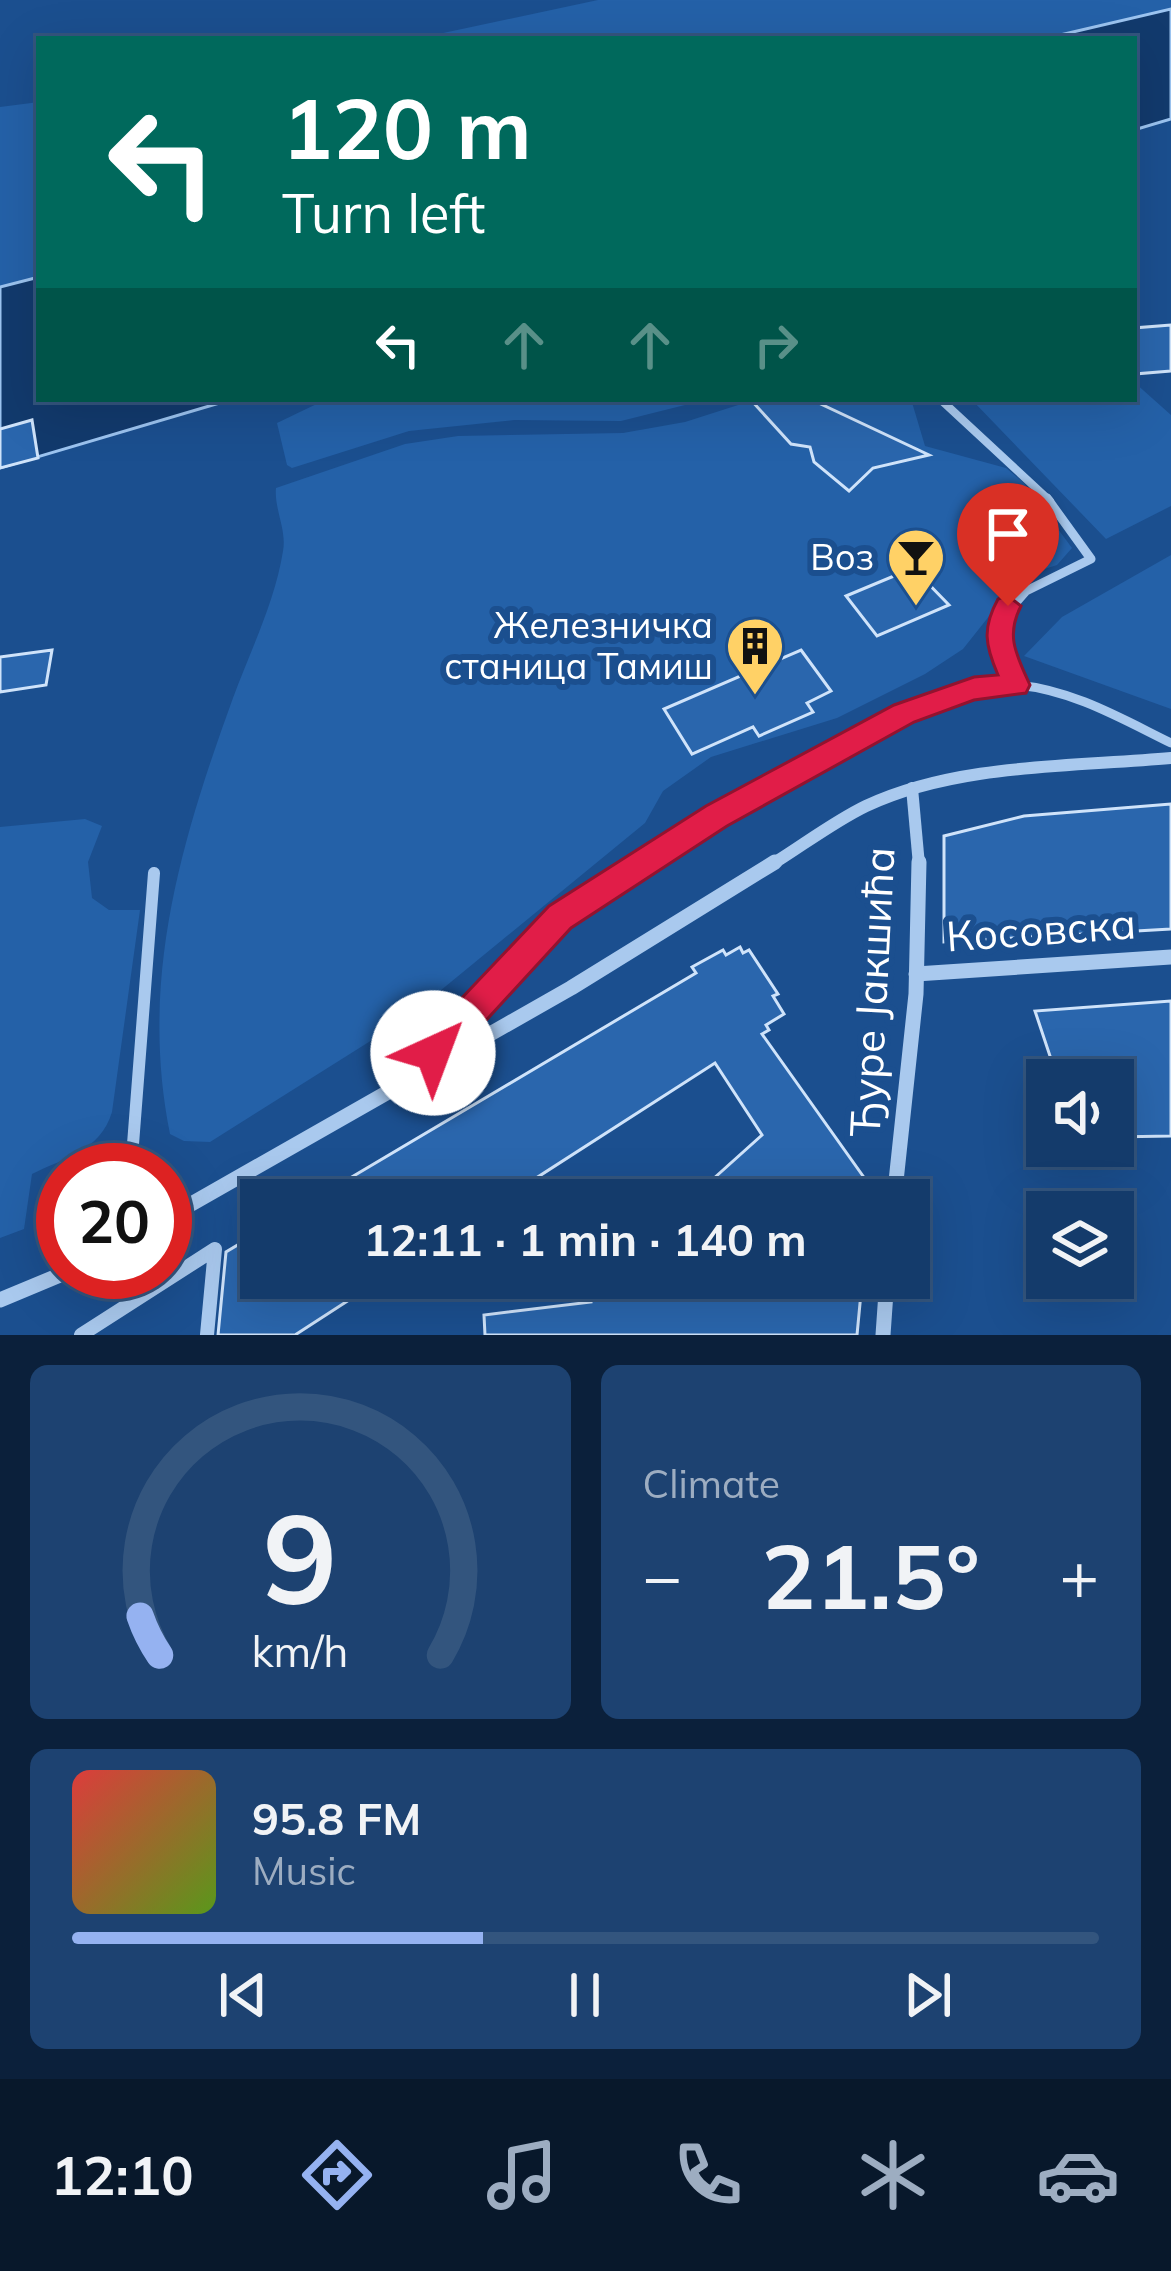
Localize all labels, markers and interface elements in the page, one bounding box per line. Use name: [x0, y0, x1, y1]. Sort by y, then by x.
text: 120 m: [282, 75, 532, 180]
icon: left: [84, 84, 240, 240]
text: Turn left: [282, 179, 485, 247]
icon: left: [365, 312, 431, 378]
icon: ahead: [491, 312, 557, 378]
icon: ahead: [617, 312, 683, 378]
icon: right: [743, 312, 809, 378]
pin: [957, 483, 1059, 606]
icon: arrive: [975, 501, 1041, 567]
bar icon: Воз: [885, 526, 947, 608]
place label: Воз: [810, 534, 874, 579]
place label: Железничка станица Тамиш: [444, 602, 713, 688]
building icon: Железничка станица Тамиш: [724, 615, 786, 697]
street label: Ђуре Јакшића: [837, 846, 906, 1138]
street label: Косовска: [944, 896, 1138, 963]
position arrow: [370, 990, 496, 1116]
map controls: [1026, 1059, 1134, 1299]
button: sound: [1026, 1059, 1134, 1167]
speed limit sign: 20: [36, 1143, 192, 1299]
button: layers: [1026, 1191, 1134, 1299]
text: 12:11 · 1 min · 140 m: [363, 1211, 807, 1267]
text: Climate: [643, 1459, 780, 1508]
text: 9: [263, 1479, 338, 1635]
text: 21.5°: [762, 1519, 980, 1632]
text: −: [643, 1534, 682, 1617]
text: +: [1059, 1534, 1099, 1617]
text: km/h: [252, 1624, 349, 1678]
text: 95.8 FM: [252, 1790, 421, 1846]
text: Music: [252, 1846, 356, 1895]
icon: previous: [210, 1962, 276, 2028]
icon: pause: [552, 1962, 618, 2028]
icon: next: [895, 1962, 961, 2028]
icon: directions: [295, 2133, 379, 2217]
icon: music: [480, 2133, 564, 2217]
icon: phone: [666, 2133, 750, 2217]
icon: climate: [851, 2133, 935, 2217]
icon: car: [1036, 2133, 1120, 2217]
text: 12:10: [51, 2141, 194, 2209]

